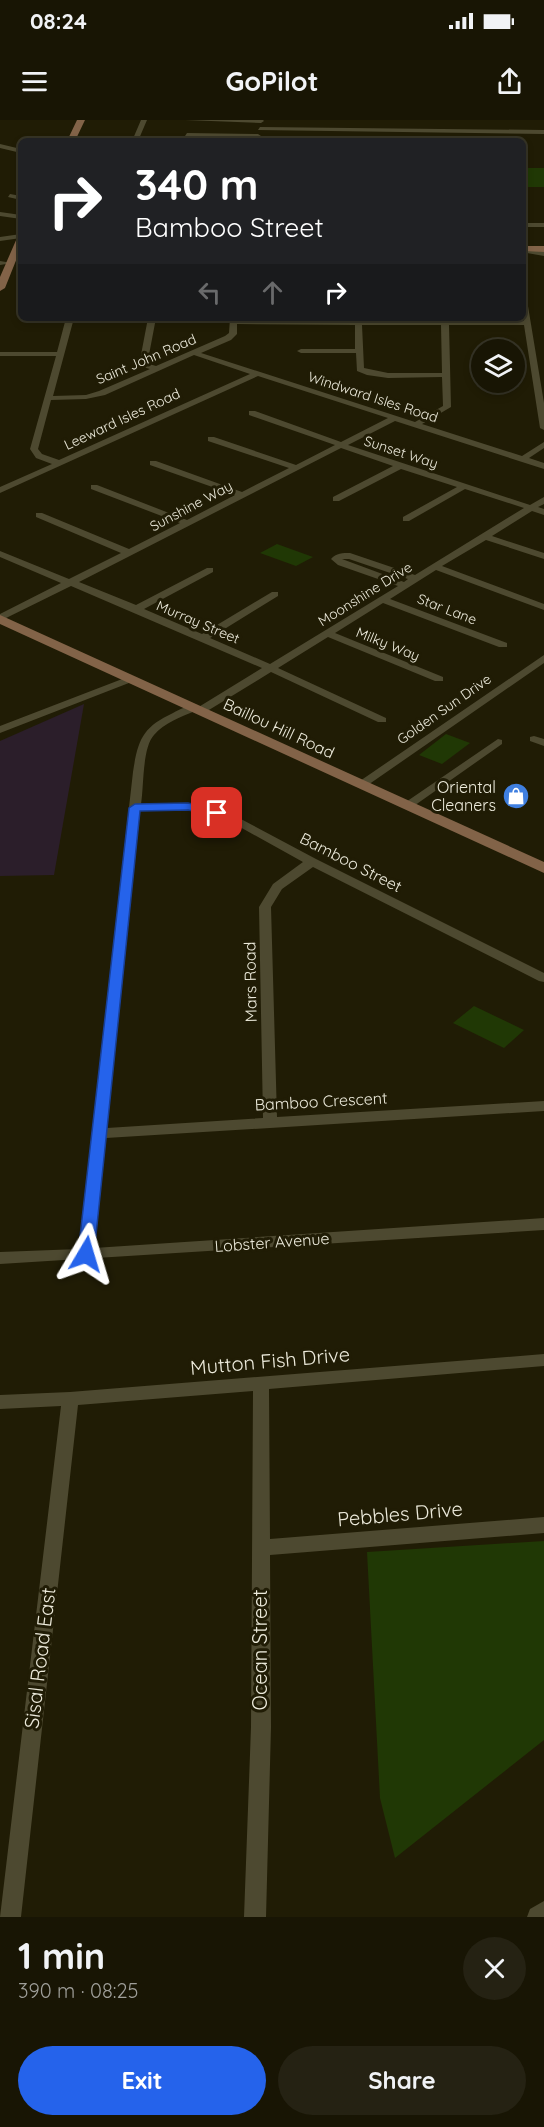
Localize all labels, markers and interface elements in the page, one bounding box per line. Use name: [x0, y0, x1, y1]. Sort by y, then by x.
text: 08:24: [30, 7, 87, 35]
text: GoPilot: [225, 64, 319, 98]
icon: menu: [18, 65, 51, 98]
icon: share: [493, 65, 526, 98]
text: 340 m: [135, 158, 259, 211]
icon: right: [36, 162, 114, 240]
text: Bamboo Street: [135, 210, 324, 244]
icon: left: [193, 276, 226, 309]
icon: ahead: [256, 276, 289, 309]
icon: right: [319, 276, 352, 309]
street label: Saint John Road: [93, 330, 199, 388]
map controls: [471, 339, 525, 393]
button: layers: [471, 339, 525, 393]
street label: Windward Isles Road: [306, 367, 440, 427]
street label: Leeward Isles Road: [61, 384, 183, 454]
street label: Sunset Way: [362, 432, 440, 472]
street label: Sunshine Way: [147, 477, 235, 535]
street label: Moonshine Drive: [315, 558, 415, 630]
street label: Star Lane: [415, 589, 479, 629]
street label: Murray Street: [154, 596, 243, 648]
street label: Milky Way: [354, 623, 422, 665]
street label: Golden Sun Drive: [393, 670, 495, 748]
street label: Baillou Hill Road: [220, 694, 338, 762]
place label: Oriental Cleaners: [431, 777, 496, 815]
shop icon: Oriental Cleaners: [501, 781, 531, 811]
pin: [191, 787, 242, 838]
icon: arrive: [200, 796, 233, 829]
street label: Bamboo Street: [297, 828, 405, 896]
street label: Mars Road: [239, 942, 261, 1022]
street label: Bamboo Crescent: [254, 1088, 388, 1114]
position arrow: [54, 1222, 118, 1286]
street label: Lobster Avenue: [214, 1228, 330, 1256]
street label: Mutton Fish Drive: [189, 1341, 351, 1380]
street label: Pebbles Drive: [336, 1496, 464, 1531]
street label: Sisal Road East: [18, 1586, 61, 1730]
street label: Ocean Street: [247, 1589, 272, 1711]
text: 1 min: [18, 1933, 105, 1978]
button: close: [463, 1937, 526, 2000]
text: 390 m · 08:25: [18, 1978, 138, 2003]
button: Exit: [18, 2046, 266, 2115]
button: Share: [278, 2046, 526, 2115]

